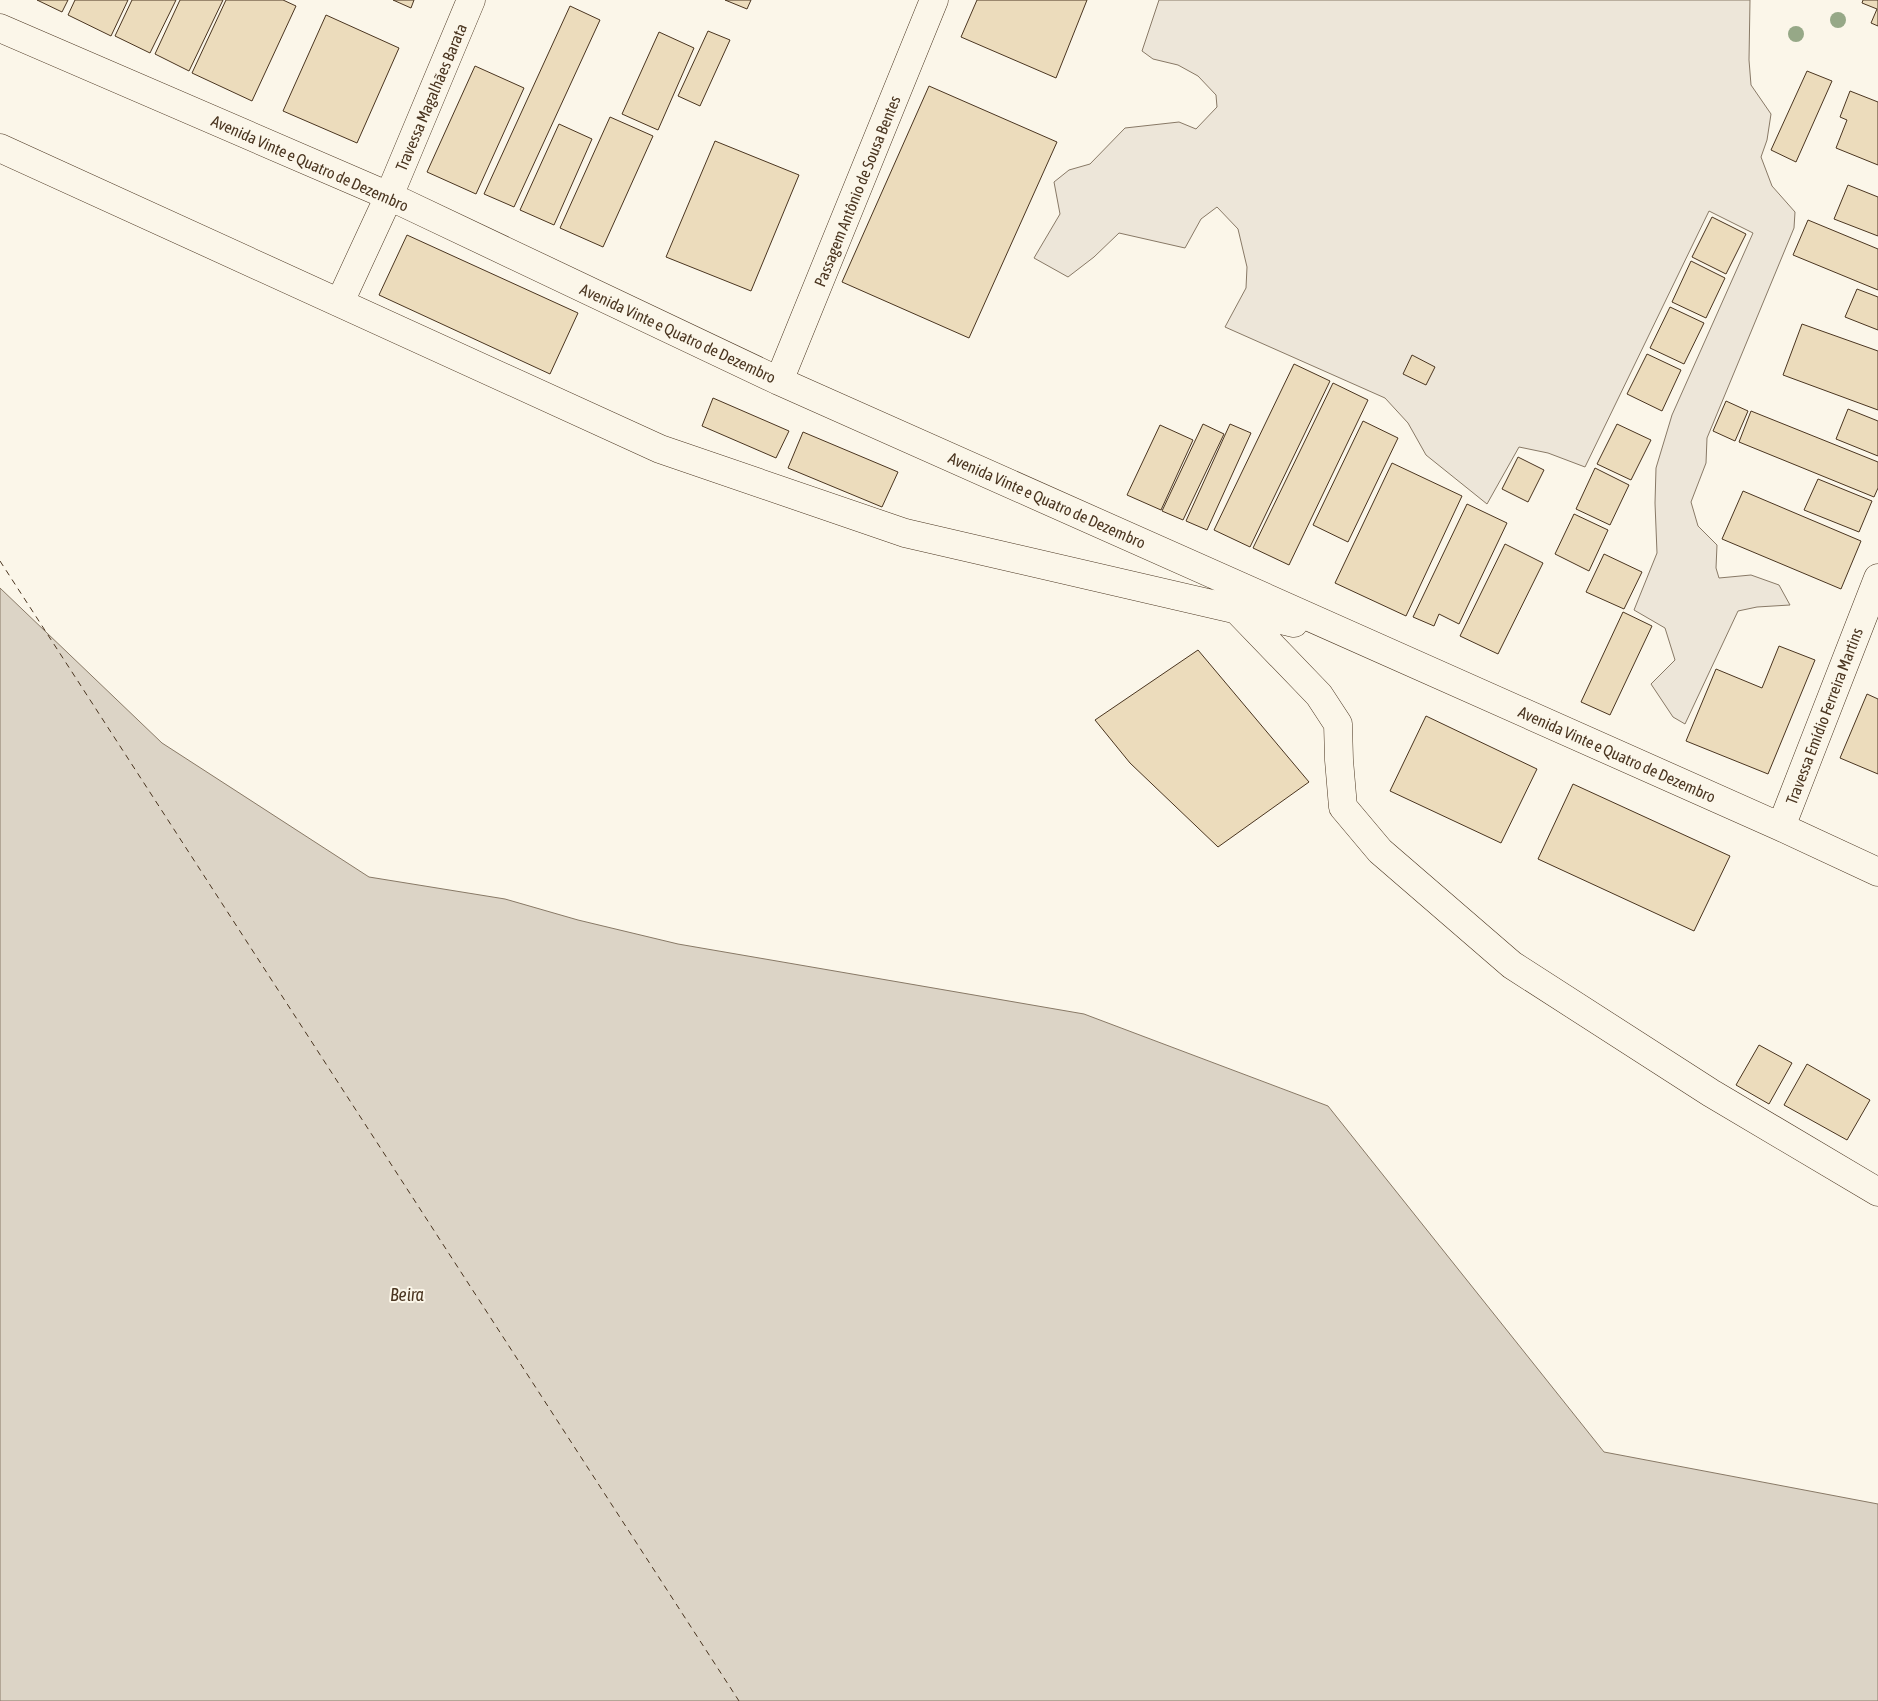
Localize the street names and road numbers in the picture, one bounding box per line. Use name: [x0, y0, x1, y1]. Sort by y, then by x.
street label: Travessa Magalhães Barata: [392, 21, 471, 174]
street label: Passagem Antônio de Sousa Bentes: [810, 93, 905, 289]
street label: Avenida Vinte e Quatro de Dezembro: [209, 111, 411, 215]
street label: Avenida Vinte e Quatro de Dezembro: [577, 280, 779, 386]
street label: Avenida Vinte e Quatro de Dezembro: [946, 448, 1148, 552]
street label: Travessa Emídio Ferreira Martins: [1782, 625, 1866, 807]
street label: Avenida Vinte e Quatro de Dezembro: [1516, 702, 1718, 806]

